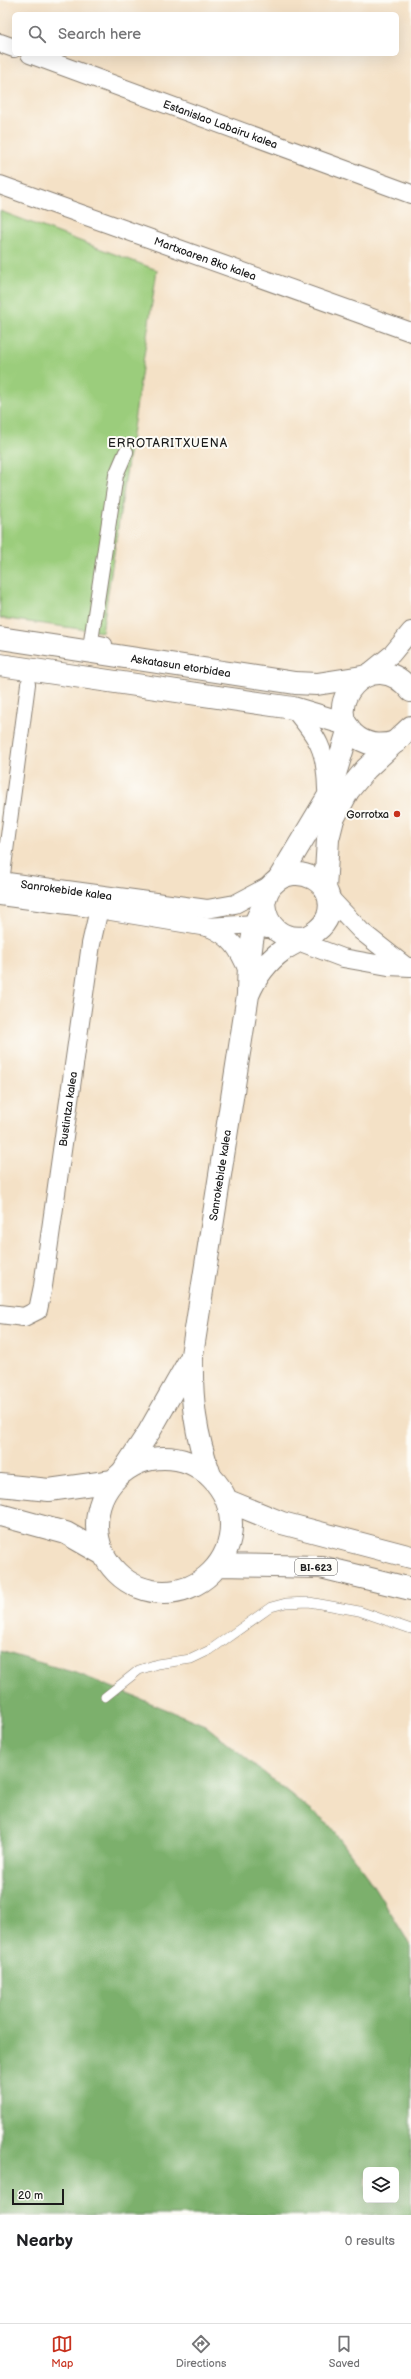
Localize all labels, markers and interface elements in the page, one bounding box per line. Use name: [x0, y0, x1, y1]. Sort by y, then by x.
search box: [12, 12, 399, 56]
icon: search: [26, 23, 48, 45]
text: Search here: [58, 25, 141, 44]
street label: Estanislao Labairu kalea: [161, 98, 279, 151]
street label: Martxoaren 8ko kalea: [152, 235, 258, 283]
district label: ERROTARITXUENA: [108, 436, 228, 451]
street label: Askatasun etorbidea: [130, 652, 232, 680]
place label: Gorrotxa: [346, 808, 389, 821]
marker: Gorrotxa: [392, 809, 402, 819]
street label: Sanrokebide kalea: [20, 878, 113, 903]
street label: Bustintza kalea: [57, 1071, 80, 1148]
street label: Sanrokebide kalea: [207, 1129, 234, 1222]
road number: BI-623: [295, 1559, 337, 1575]
map controls: [363, 2167, 399, 2203]
button: layers: [363, 2167, 399, 2203]
scale bar: [12, 2187, 64, 2206]
text: 20 m: [18, 2189, 43, 2202]
text: Nearby: [16, 2231, 73, 2251]
text: 0 results: [345, 2233, 395, 2249]
tab: Map: [51, 2333, 73, 2370]
tab: Directions: [176, 2333, 226, 2370]
tab: Saved: [329, 2333, 360, 2370]

